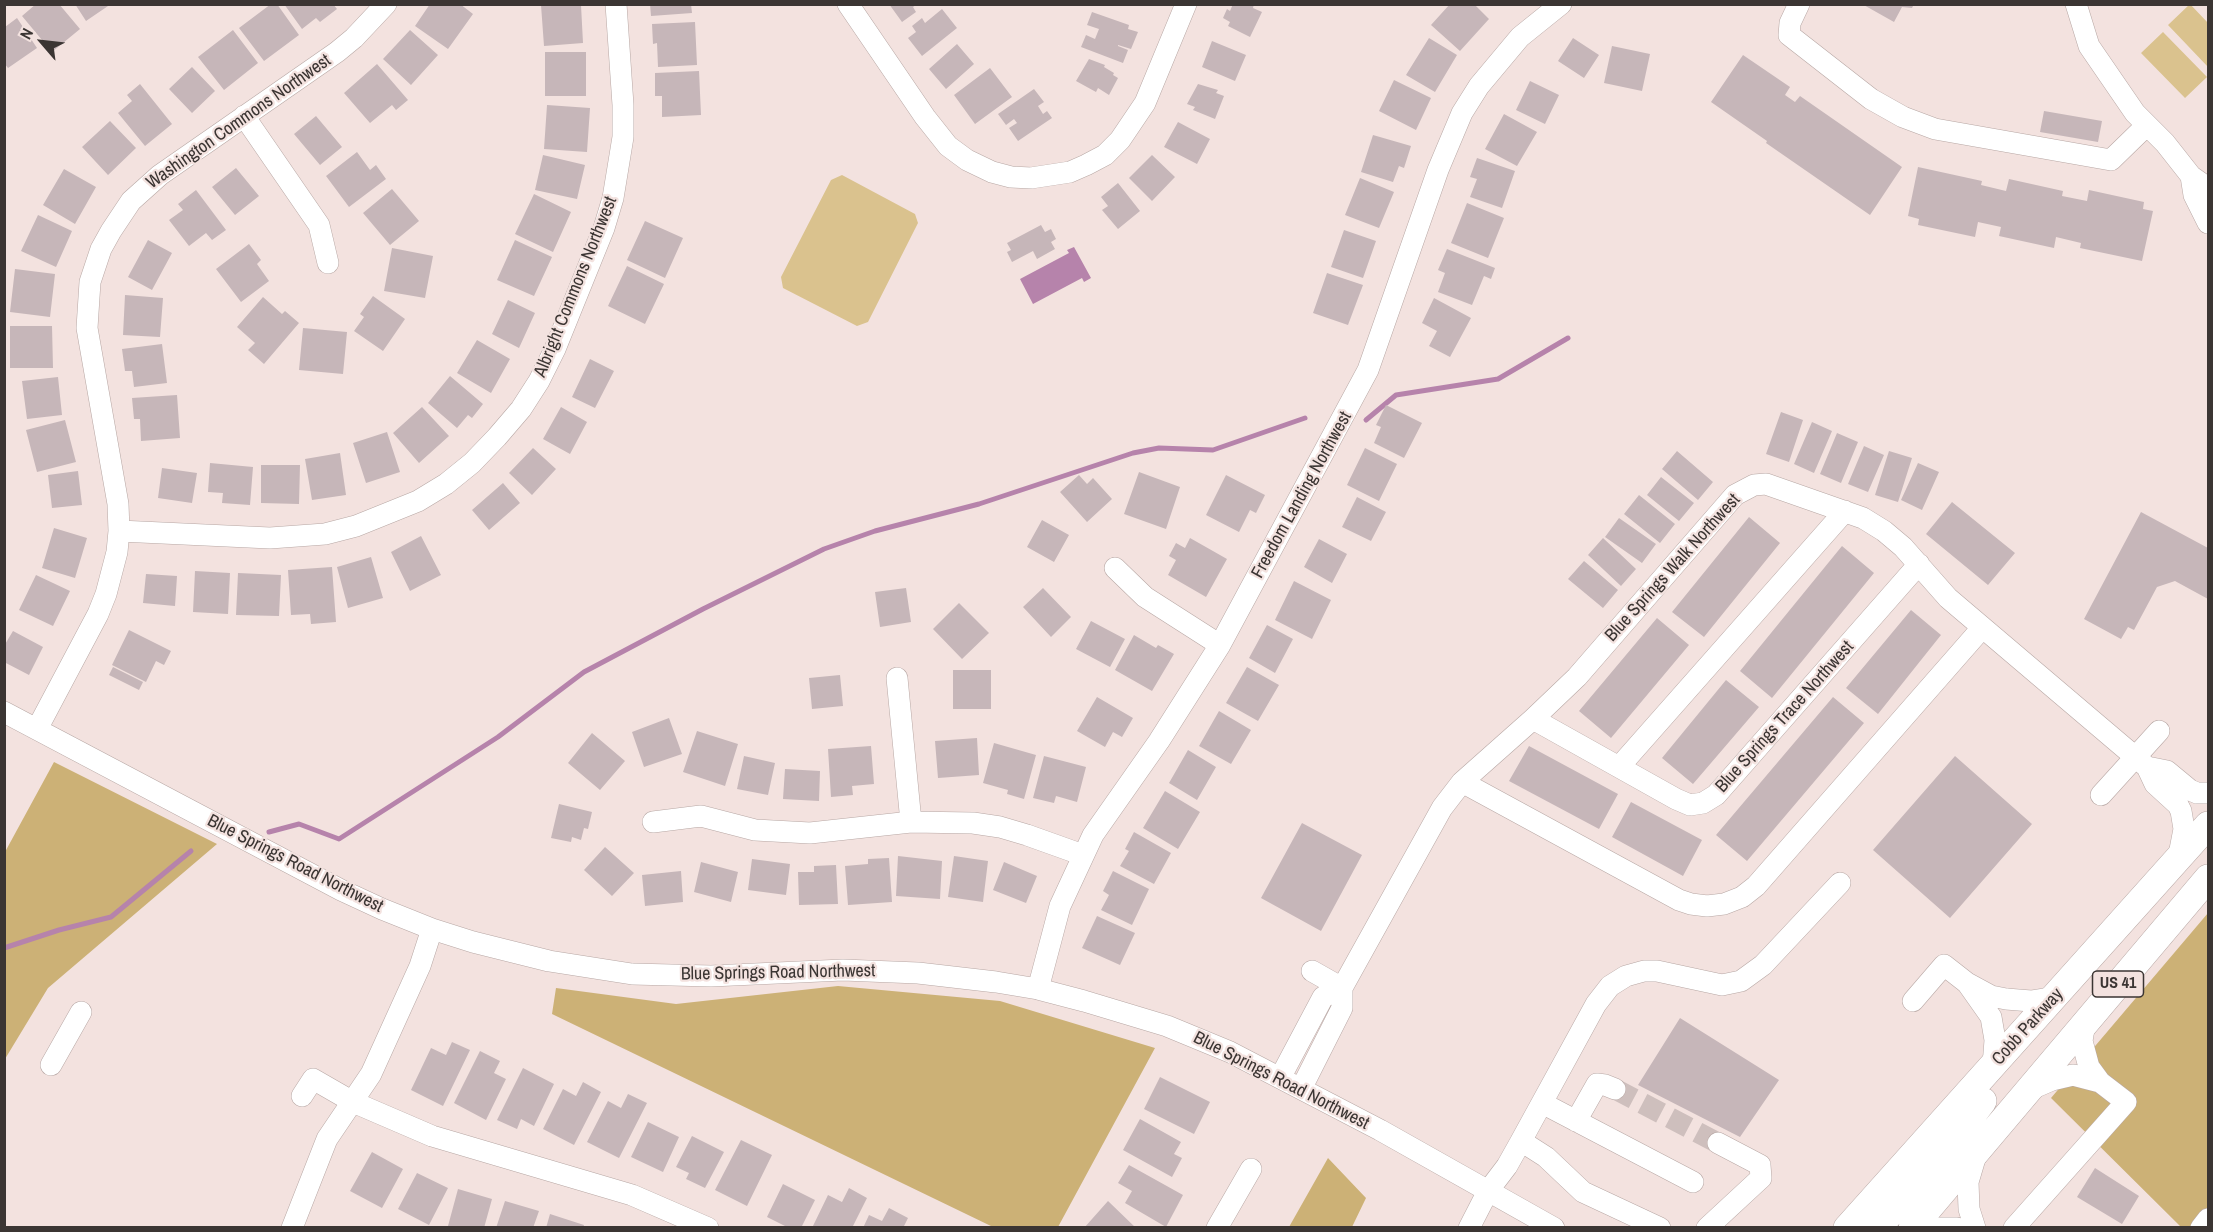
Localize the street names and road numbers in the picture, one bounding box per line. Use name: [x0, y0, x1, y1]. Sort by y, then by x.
street label: Washington Commons Northwest: [143, 50, 335, 194]
street label: Albright Commons Northwest: [530, 194, 622, 380]
street label: Freedom Landing Northwest: [1247, 408, 1357, 582]
street label: Blue Springs Walk Northwest: [1601, 490, 1745, 646]
street label: Blue Springs Trace Northwest: [1711, 637, 1859, 797]
street label: Blue Springs Road Northwest: [203, 810, 387, 918]
street label: Blue Springs Road Northwest: [681, 961, 875, 985]
road number: US 41: [2092, 971, 2144, 997]
street label: Cobb Parkway: [1988, 984, 2068, 1070]
street label: Blue Springs Road Northwest: [1189, 1027, 1373, 1135]

